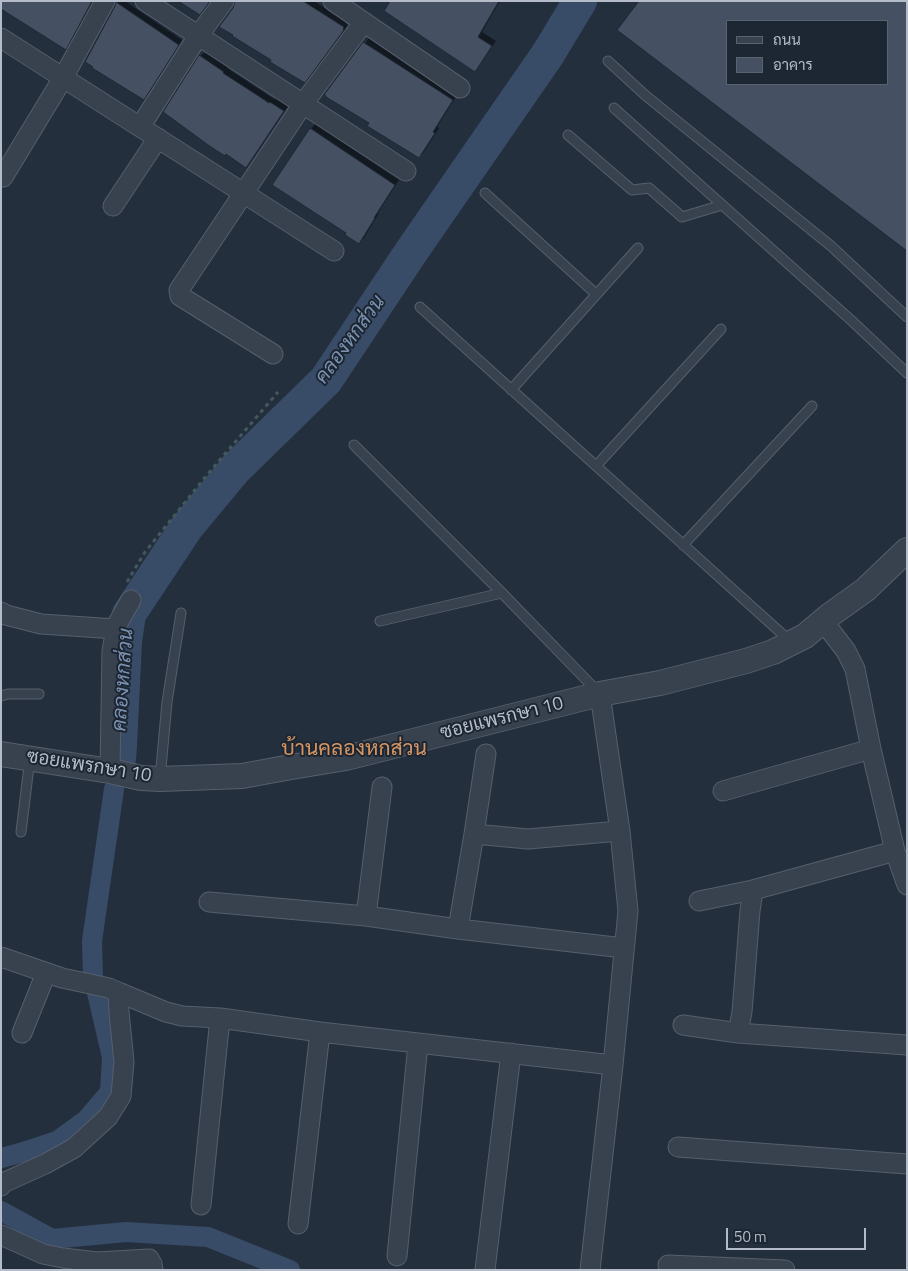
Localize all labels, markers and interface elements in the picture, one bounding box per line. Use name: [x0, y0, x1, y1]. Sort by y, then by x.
legend: [726, 20, 888, 85]
text: ถนน: [773, 28, 801, 51]
text: อาคาร: [773, 53, 813, 76]
water label: คลองหกส่วน: [311, 291, 391, 389]
water label: คลองหกส่วน: [108, 628, 140, 732]
street label: ซอยแพรกษา 10: [438, 693, 566, 745]
district label: บ้านคลองหกส่วน: [281, 737, 427, 763]
street label: ซอยแพรกษา 10: [25, 746, 153, 788]
scale bar: [728, 1218, 868, 1250]
text: 50 m: [734, 1225, 767, 1248]

